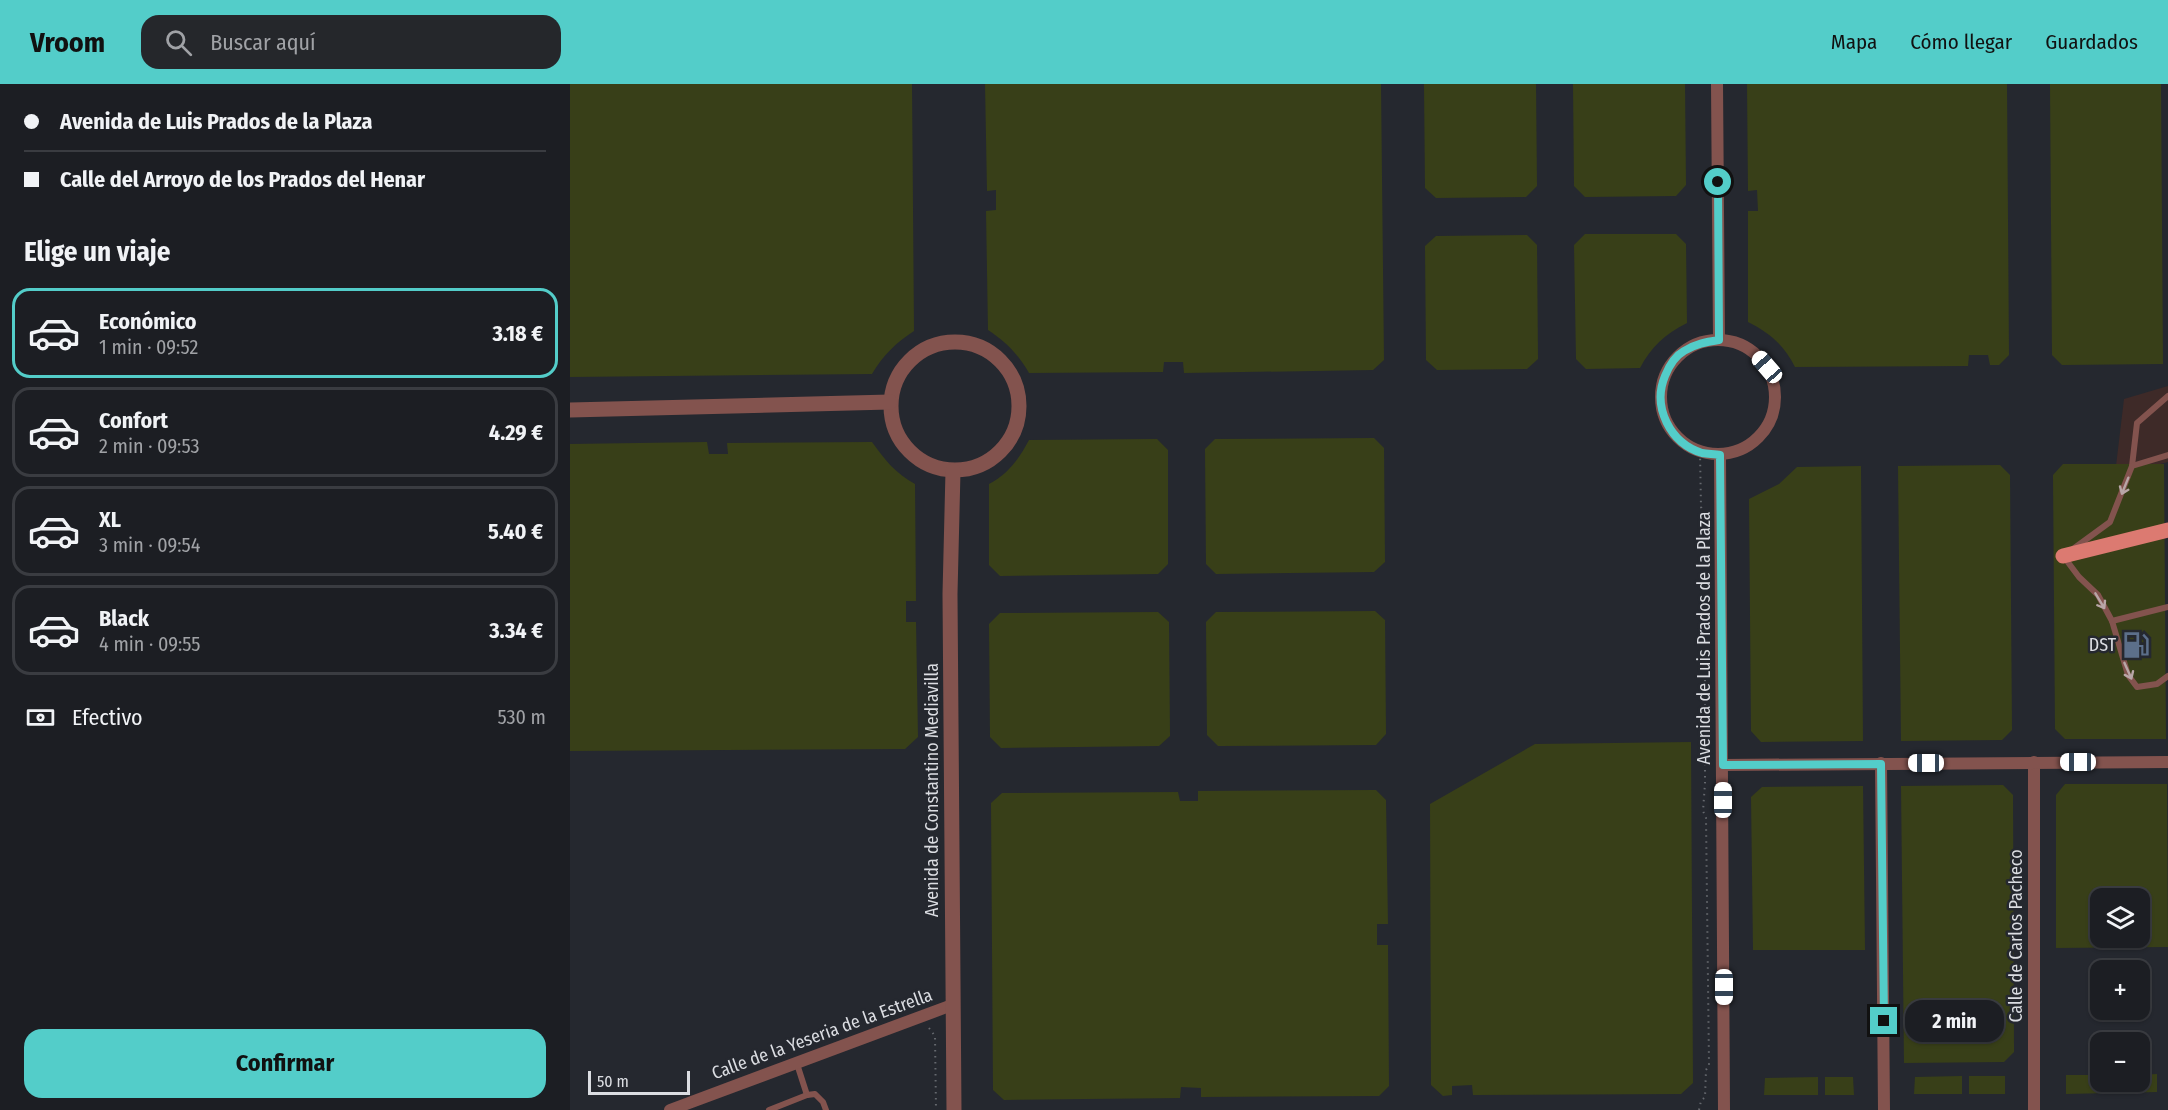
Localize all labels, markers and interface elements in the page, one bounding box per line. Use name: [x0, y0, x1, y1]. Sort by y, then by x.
search box: [141, 15, 561, 69]
text: Vroom: [30, 26, 105, 59]
icon: search: [162, 26, 195, 59]
text: Buscar aquí: [210, 29, 316, 56]
text: Mapa: [1831, 29, 1877, 55]
text: Cómo llegar: [1910, 29, 2012, 55]
text: Guardados: [2045, 29, 2138, 55]
text: Avenida de Luis Prados de la Plaza: [60, 108, 372, 135]
text: Calle del Arroyo de los Prados del Henar: [60, 166, 425, 193]
route start: [1704, 168, 1731, 195]
text: Elige un viaje: [24, 236, 170, 268]
icon: car: [27, 306, 81, 360]
text: Económico: [99, 308, 197, 335]
text: 3.18 €: [492, 320, 543, 347]
text: 1 min · 09:52: [99, 335, 198, 359]
car: [1748, 348, 1786, 386]
icon: car: [27, 405, 81, 459]
text: Confort: [99, 407, 168, 434]
text: 4.29 €: [489, 419, 543, 446]
text: 2 min · 09:53: [99, 434, 199, 458]
one-way arrow: [2119, 476, 2130, 494]
icon: car: [27, 504, 81, 558]
text: XL: [99, 506, 121, 533]
street label: Avenida de Luis Prados de la Plaza: [1693, 511, 1715, 764]
text: 5.40 €: [488, 518, 543, 545]
text: 3 min · 09:54: [99, 533, 200, 557]
one-way arrow: [2095, 592, 2107, 609]
icon: car: [27, 603, 81, 657]
text: Black: [99, 605, 149, 632]
text: 3.34 €: [489, 617, 543, 644]
fuel station icon: DST: [2121, 630, 2151, 660]
text: 4 min · 09:55: [99, 632, 201, 656]
place label: DST: [2089, 634, 2117, 656]
one-way arrow: [2123, 661, 2134, 679]
street label: Avenida de Constantino Mediavilla: [921, 663, 943, 917]
icon: cash: [24, 701, 57, 734]
text: Efectivo: [72, 704, 143, 731]
text: 530 m: [497, 705, 546, 729]
car: [2060, 753, 2096, 771]
car: [1908, 754, 1944, 772]
car: [1714, 782, 1732, 818]
street label: Calle de Carlos Pacheco: [2005, 849, 2027, 1023]
map controls: [2090, 888, 2150, 1092]
button: layers: [2090, 888, 2150, 948]
button: +: [2090, 960, 2150, 1020]
car: [1715, 969, 1733, 1005]
street label: Calle de la Yeseria de la Estrella: [709, 984, 935, 1084]
callout: 2 min: [1905, 1000, 2004, 1042]
route end: [1870, 1007, 1897, 1034]
text: 2 min: [1932, 1009, 1977, 1033]
button: Confirmar: [24, 1029, 546, 1098]
button: −: [2090, 1032, 2150, 1092]
scale bar: [588, 1068, 690, 1096]
text: 50 m: [597, 1072, 629, 1091]

